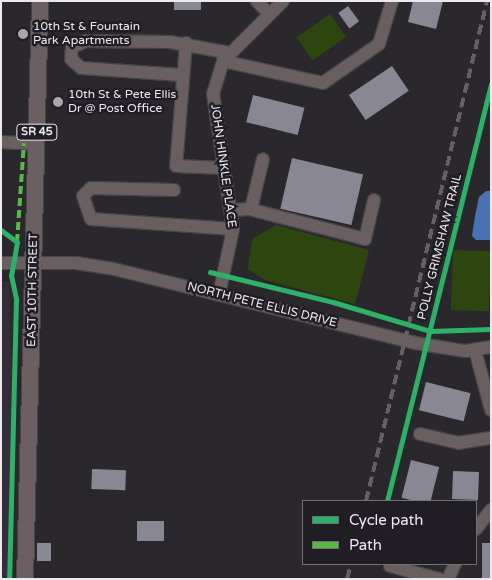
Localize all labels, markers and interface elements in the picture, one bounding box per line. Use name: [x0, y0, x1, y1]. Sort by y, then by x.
place label: 10th St & Fountain Park Apartments: [33, 20, 140, 48]
marker: 10th St & Fountain Park Apartments: [17, 28, 29, 40]
place label: 10th St & Pete Ellis Dr @ Post Office: [68, 88, 176, 116]
marker: 10th St & Pete Ellis Dr @ Post Office: [52, 96, 64, 108]
street label: JOHN HINKLE PLACE: [207, 103, 239, 229]
road number: SR 45: [16, 124, 58, 140]
street label: POLLY GRIMSHAW TRAIL: [415, 173, 465, 321]
street label: EAST 10TH STREET: [25, 233, 41, 347]
street label: NORTH PETE ELLIS DRIVE: [186, 279, 338, 331]
legend: [302, 500, 477, 565]
text: Cycle path: [349, 511, 423, 529]
text: Path: [349, 536, 382, 554]

